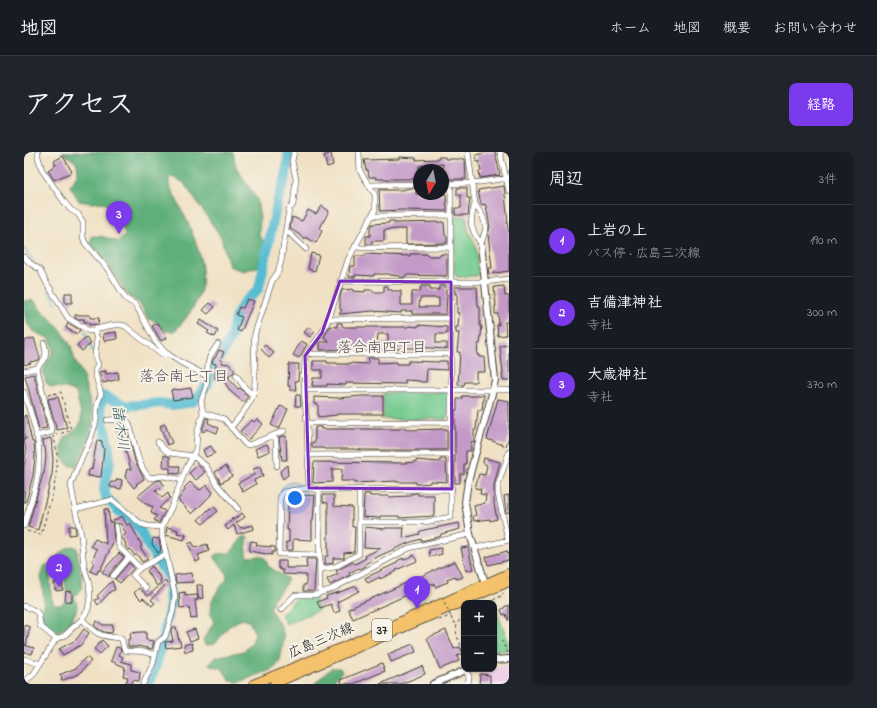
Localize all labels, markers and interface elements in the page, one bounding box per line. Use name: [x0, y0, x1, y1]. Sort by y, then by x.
text: 地図: [20, 16, 58, 43]
text: ホーム: [610, 18, 651, 39]
text: 地図: [673, 18, 701, 39]
text: 概要: [723, 18, 751, 39]
text: お問い合わせ: [773, 18, 857, 39]
button: 経路: [789, 83, 853, 126]
text: アクセス: [24, 86, 134, 127]
north arrow: [413, 164, 449, 200]
text: 周辺: [549, 167, 583, 192]
text: 3件: [819, 170, 837, 189]
pin: 3: [106, 201, 132, 234]
text: 上岩の上: [587, 220, 647, 242]
text: 1: [560, 231, 564, 250]
text: 190 m: [810, 231, 837, 250]
text: バス停 · 広島三次線: [587, 244, 700, 263]
text: 吉備津神社: [587, 292, 662, 314]
text: 2: [559, 303, 565, 322]
text: 300 m: [807, 303, 837, 322]
text: 寺社: [587, 316, 613, 335]
district label: 落合南四丁目: [337, 337, 427, 359]
text: 大歳神社: [587, 364, 647, 386]
district label: 落合南七丁目: [139, 366, 229, 388]
text: 3: [559, 375, 565, 394]
text: 370 m: [807, 375, 837, 394]
text: 寺社: [587, 388, 613, 407]
water label: 諸木川: [106, 404, 134, 452]
your location: [285, 488, 305, 508]
pin: 2: [46, 554, 72, 587]
pin: 1: [404, 576, 430, 609]
map controls: [461, 600, 497, 672]
button: +: [461, 600, 497, 636]
street label: 広島三次線: [285, 618, 357, 664]
road number: 37: [372, 619, 392, 641]
button: −: [461, 636, 497, 672]

